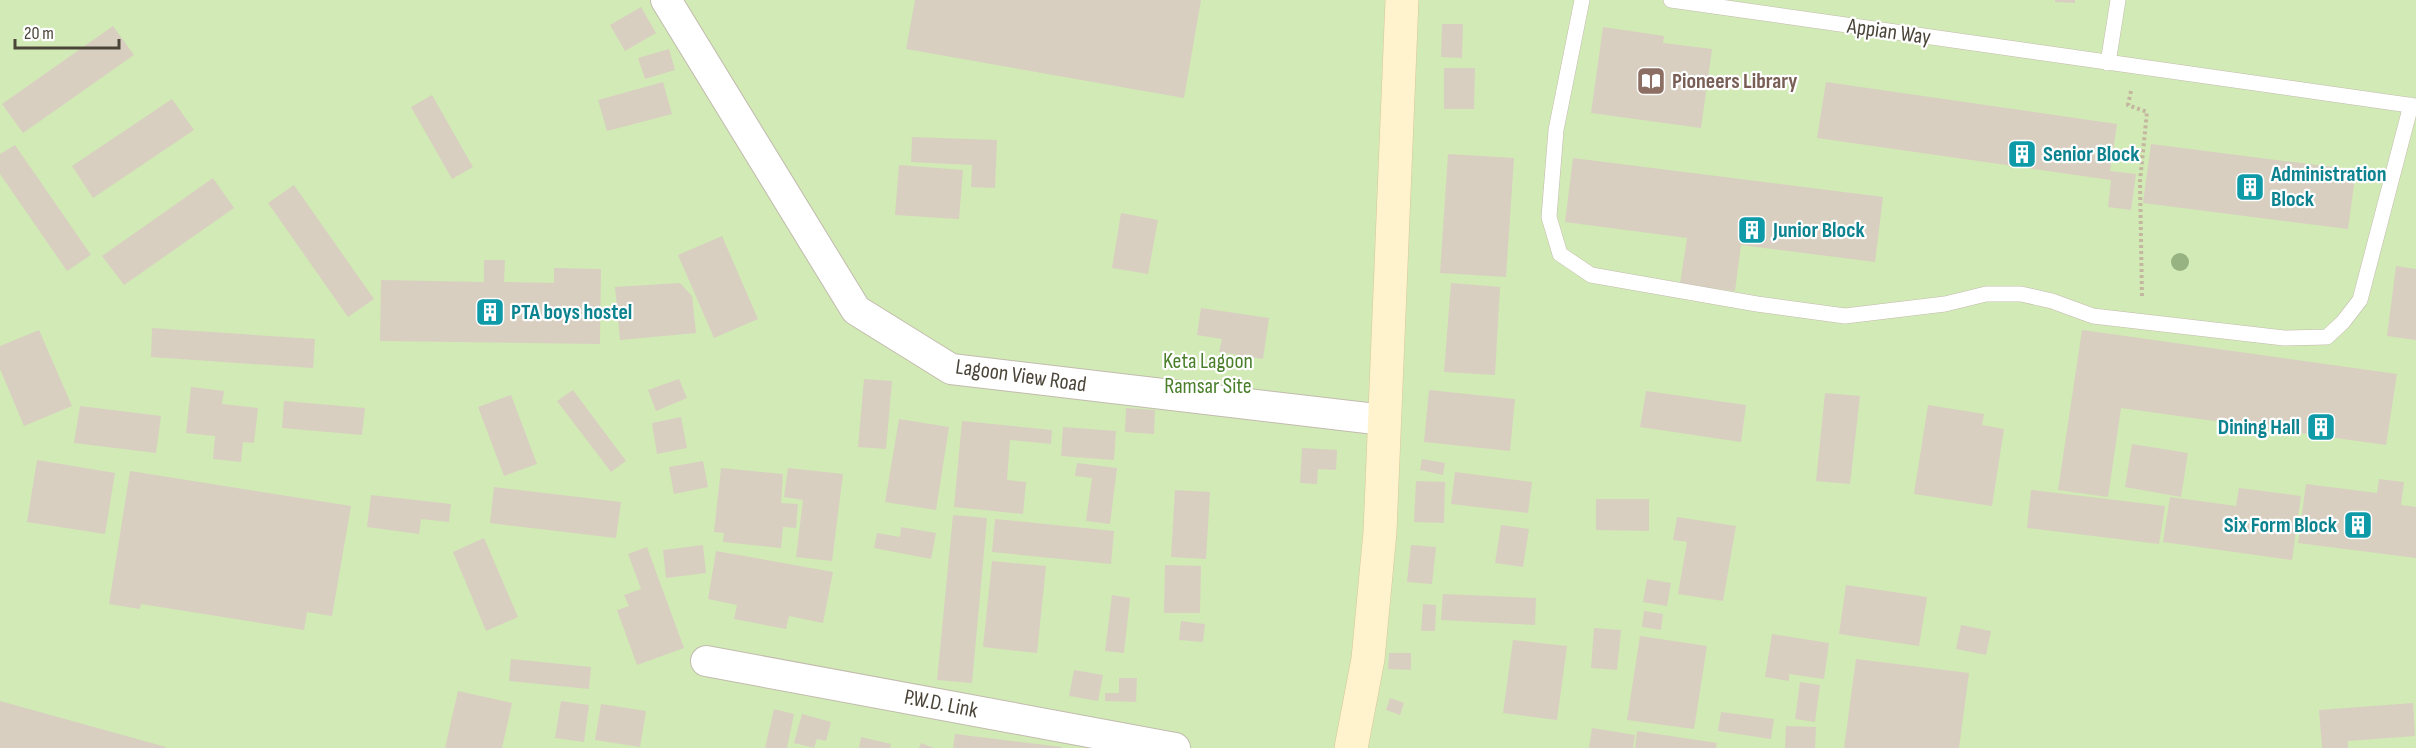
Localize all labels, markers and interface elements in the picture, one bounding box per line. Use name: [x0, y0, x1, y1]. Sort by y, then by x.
scale bar: [15, 12, 118, 50]
street label: Appian Way: [1845, 13, 1933, 51]
text: 20 m: [24, 23, 54, 44]
library icon: Pioneers Library: [1635, 65, 1667, 97]
place label: Pioneers Library: [1672, 68, 1797, 95]
building icon: Senior Block: [2006, 138, 2038, 170]
place label: Senior Block: [2043, 141, 2140, 168]
place label: Administration Block: [2270, 161, 2386, 213]
building icon: Administration Block: [2234, 171, 2266, 203]
building icon: Junior Block: [1736, 214, 1768, 246]
place label: Junior Block: [1772, 217, 1865, 244]
building icon: PTA boys hostel: [474, 296, 506, 328]
place label: PTA boys hostel: [511, 299, 632, 326]
park label: Keta Lagoon Ramsar Site: [1163, 348, 1253, 400]
street label: Lagoon View Road: [954, 353, 1088, 399]
building icon: Dining Hall: [2305, 411, 2337, 443]
place label: Dining Hall: [2218, 414, 2300, 441]
building icon: Six Form Block: [2342, 509, 2374, 541]
place label: Six Form Block: [2224, 512, 2338, 539]
street label: P.W.D. Link: [902, 684, 981, 724]

